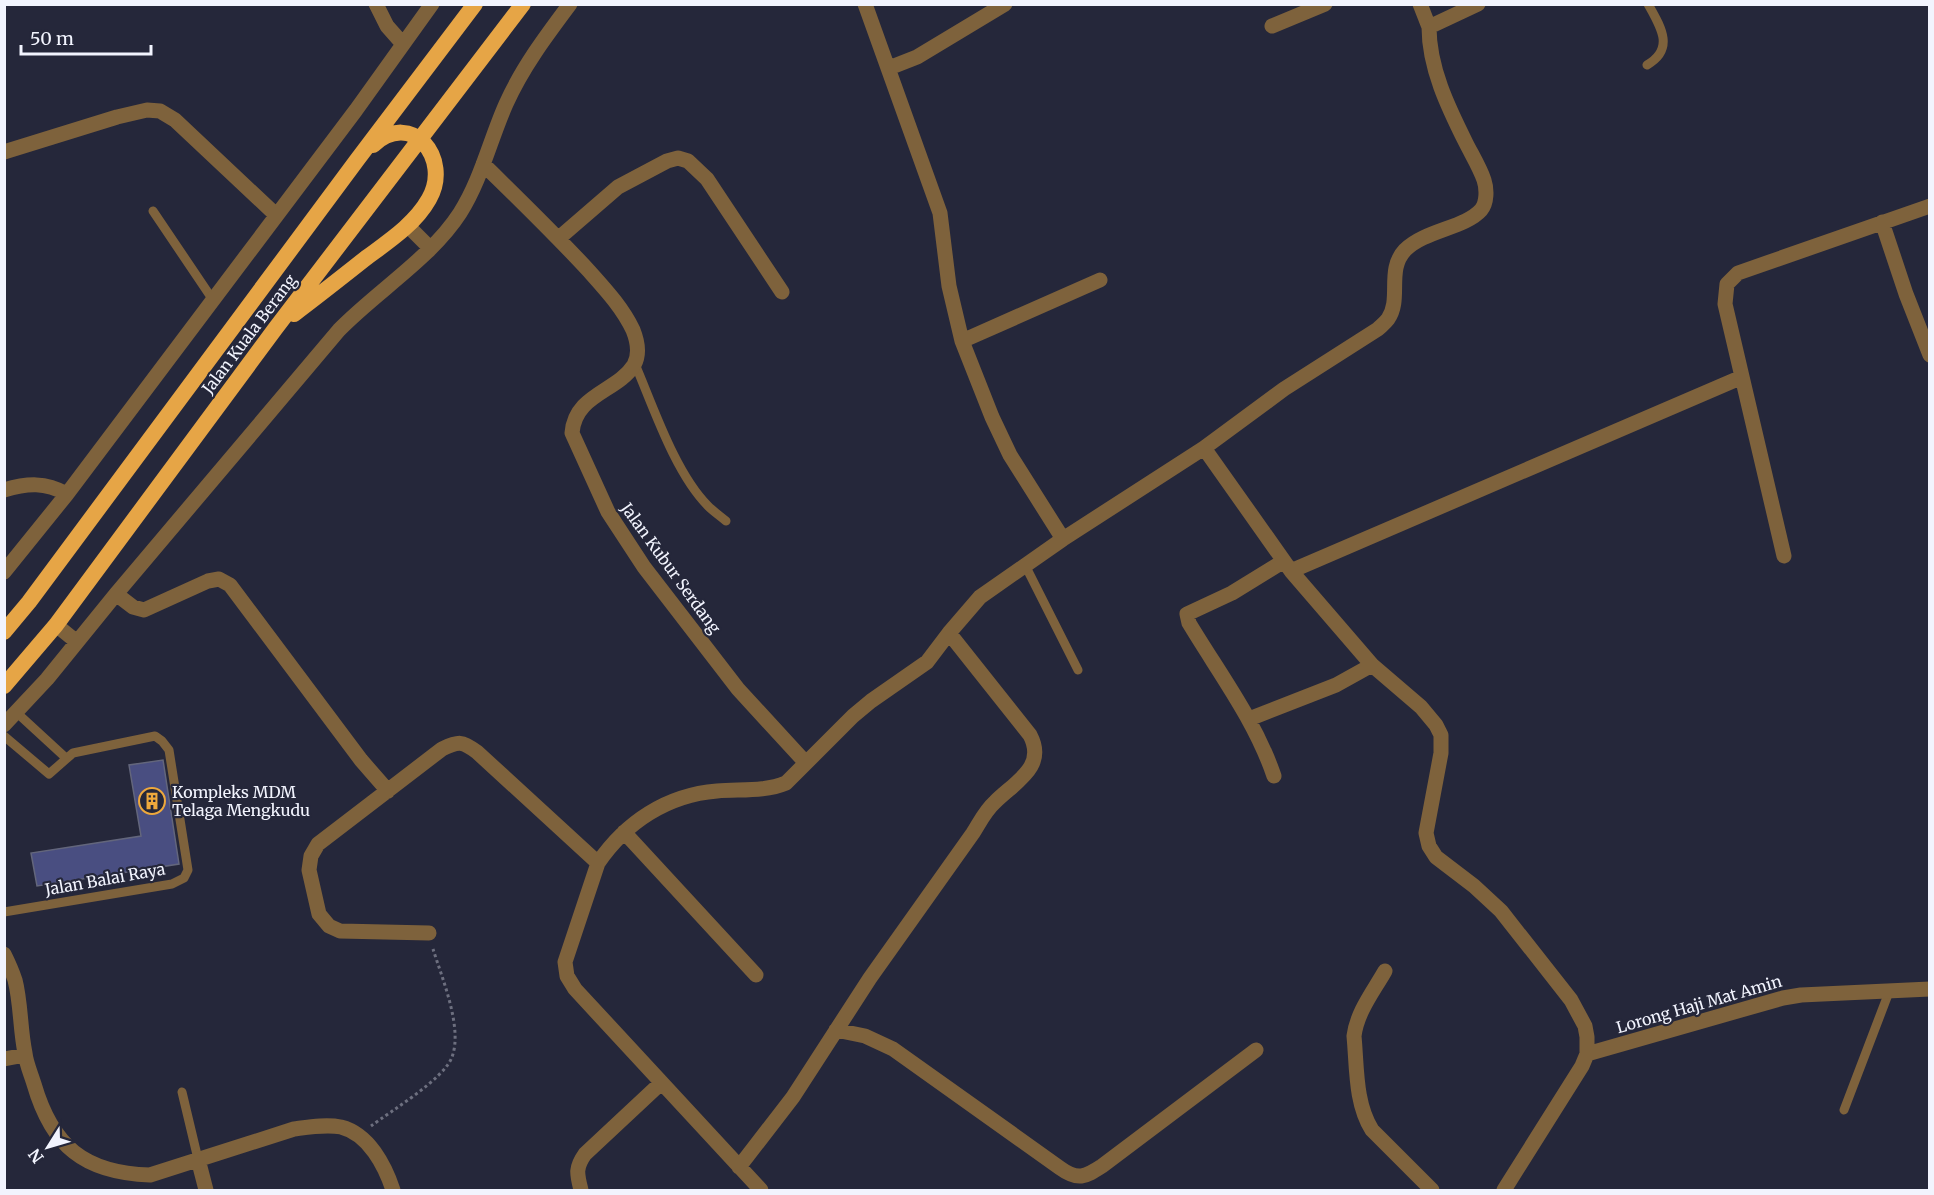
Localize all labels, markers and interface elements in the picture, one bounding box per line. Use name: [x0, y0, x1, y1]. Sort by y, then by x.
scale bar: [21, 18, 152, 56]
text: 50 m: [30, 27, 74, 50]
street label: Jalan Kuala Berang: [197, 270, 301, 398]
street label: Jalan Kubur Serdang: [616, 498, 725, 637]
place label: Kompleks MDM Telaga Mengkudu: [172, 782, 310, 820]
building icon: Kompleks MDM Telaga Mengkudu: [137, 786, 167, 816]
street label: Jalan Balai Raya: [42, 859, 167, 900]
street label: Lorong Haji Mat Amin: [1614, 971, 1784, 1037]
north arrow: [18, 1117, 78, 1177]
text: N: [24, 1145, 48, 1167]

